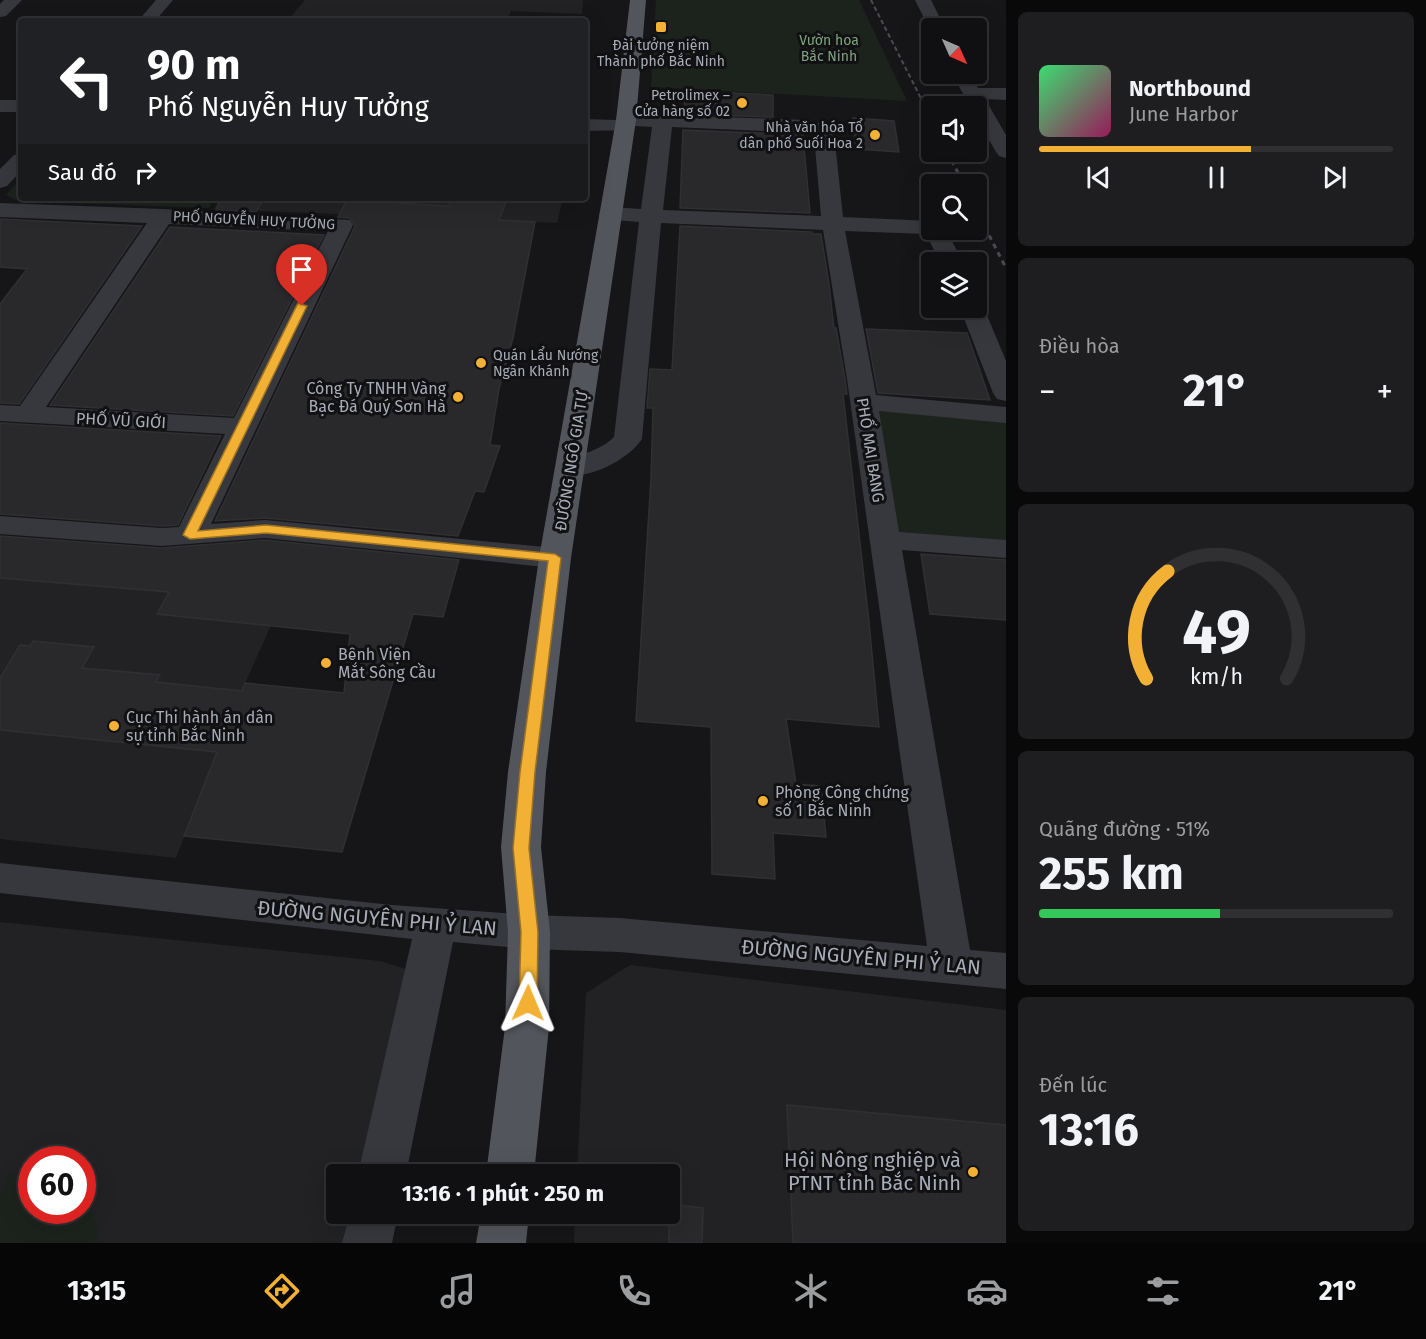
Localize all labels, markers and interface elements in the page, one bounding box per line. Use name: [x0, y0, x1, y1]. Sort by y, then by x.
north arrow: [921, 18, 987, 84]
map controls: [921, 18, 987, 318]
marker: Đài tưởng niệm Thành phố Bắc Ninh: [654, 20, 668, 34]
park label: Vườn hoa Bắc Ninh: [799, 32, 859, 65]
place label: Đài tưởng niệm Thành phố Bắc Ninh: [597, 37, 725, 70]
text: 90 m: [147, 40, 241, 90]
icon: left: [48, 42, 126, 120]
text: Northbound: [1129, 75, 1251, 102]
place label: Petrolimex – Cửa hàng số 02: [635, 87, 730, 120]
text: Phố Nguyễn Huy Tưởng: [147, 91, 429, 123]
marker: Petrolimex – Cửa hàng số 02: [735, 96, 749, 110]
button: sound: [921, 96, 987, 162]
text: June Harbor: [1129, 102, 1238, 126]
place label: Nhà văn hóa Tổ dân phố Suối Hoa 2: [739, 118, 863, 152]
marker: Nhà văn hóa Tổ dân phố Suối Hoa 2: [868, 128, 882, 142]
icon: right: [129, 156, 162, 189]
text: Sau đó: [48, 159, 117, 186]
icon: previous: [1082, 161, 1115, 194]
icon: pause: [1200, 161, 1233, 194]
icon: next: [1318, 161, 1351, 194]
button: search: [921, 174, 987, 240]
street label: PHỐ NGUYỄN HUY TƯỞNG: [173, 205, 336, 233]
pin: [276, 244, 327, 306]
button: layers: [921, 252, 987, 318]
icon: arrive: [285, 253, 318, 286]
text: Điều hòa: [1039, 334, 1120, 358]
place label: Quán Lẩu Nướng Ngân Khánh: [493, 346, 599, 380]
marker: Quán Lẩu Nướng Ngân Khánh: [474, 356, 488, 370]
text: 21°: [1183, 364, 1249, 418]
text: −: [1039, 372, 1056, 412]
text: +: [1377, 372, 1393, 412]
place label: Công Ty TNHH Vàng Bạc Đá Quý Sơn Hà: [306, 379, 447, 416]
street label: ĐƯỜNG NGÔ GIA TỰ: [550, 388, 592, 532]
marker: Công Ty TNHH Vàng Bạc Đá Quý Sơn Hà: [451, 390, 465, 404]
street label: PHỐ MAI BANG: [853, 396, 891, 504]
street label: PHỐ VŨ GIỚI: [76, 406, 167, 432]
text: 49: [1182, 595, 1250, 670]
place label: Bệnh Viện Mắt Sông Cầu: [338, 645, 436, 682]
marker: Bệnh Viện Mắt Sông Cầu: [319, 656, 333, 670]
text: km/h: [1189, 664, 1243, 690]
place label: Cục Thi hành án dân sự tỉnh Bắc Ninh: [126, 708, 273, 745]
marker: Cục Thi hành án dân sự tỉnh Bắc Ninh: [107, 719, 121, 733]
place label: Phòng Công chứng số 1 Bắc Ninh: [775, 783, 910, 820]
marker: Phòng Công chứng số 1 Bắc Ninh: [756, 794, 770, 808]
text: Quãng đường · 51%: [1039, 817, 1210, 841]
text: 255 km: [1039, 847, 1184, 901]
street label: ĐƯỜNG NGUYÊN PHI Ỷ LAN: [256, 894, 498, 940]
street label: ĐƯỜNG NGUYÊN PHI Ỷ LAN: [740, 933, 982, 979]
position arrow: [496, 971, 560, 1035]
text: Đến lúc: [1039, 1073, 1107, 1097]
text: 13:16: [1039, 1103, 1139, 1157]
speed limit sign: 60: [18, 1146, 96, 1224]
place label: Hội Nông nghiệp và PTNT tỉnh Bắc Ninh: [784, 1148, 961, 1195]
marker: Hội Nông nghiệp và PTNT tỉnh Bắc Ninh: [966, 1165, 980, 1179]
text: 13:16 · 1 phút · 250 m: [402, 1180, 604, 1207]
icon: directions: [261, 1270, 303, 1312]
icon: music: [437, 1270, 479, 1312]
icon: phone: [613, 1270, 655, 1312]
icon: climate: [790, 1270, 832, 1312]
icon: car: [966, 1270, 1008, 1312]
icon: filters: [1142, 1270, 1184, 1312]
text: 13:15: [67, 1275, 126, 1307]
text: 21°: [1319, 1275, 1359, 1307]

